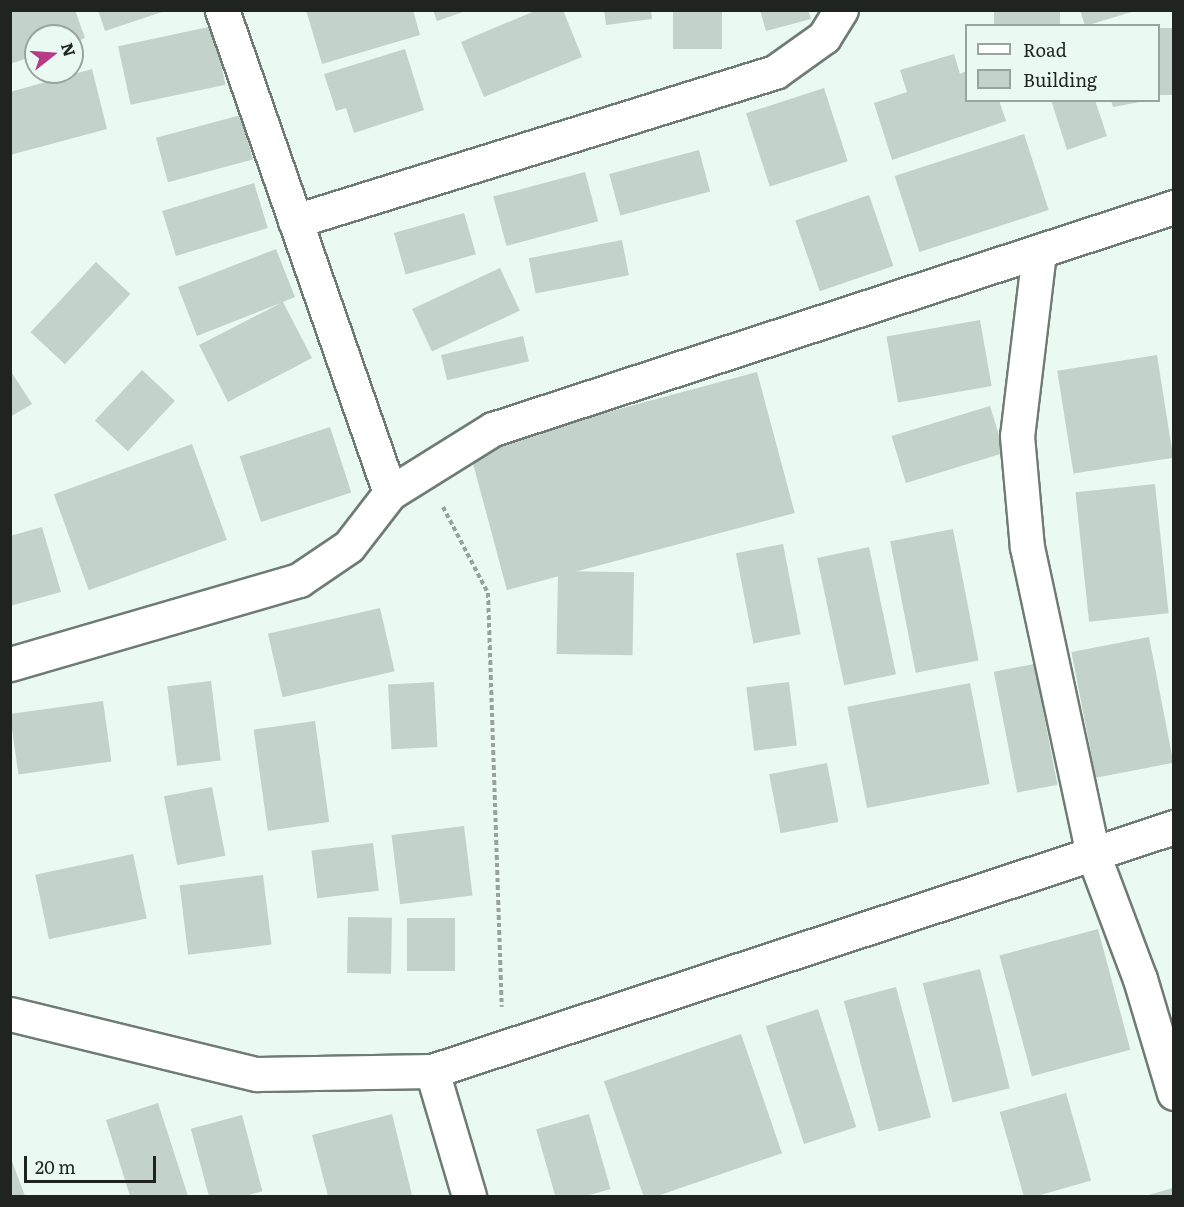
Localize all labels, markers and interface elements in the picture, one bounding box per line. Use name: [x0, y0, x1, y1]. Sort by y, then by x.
north arrow: [24, 24, 84, 84]
legend: [965, 24, 1160, 102]
text: Road: [1023, 36, 1067, 63]
text: N: [56, 39, 83, 59]
text: Building: [1023, 66, 1097, 93]
scale bar: [27, 1144, 159, 1182]
text: 20 m: [35, 1153, 76, 1180]

